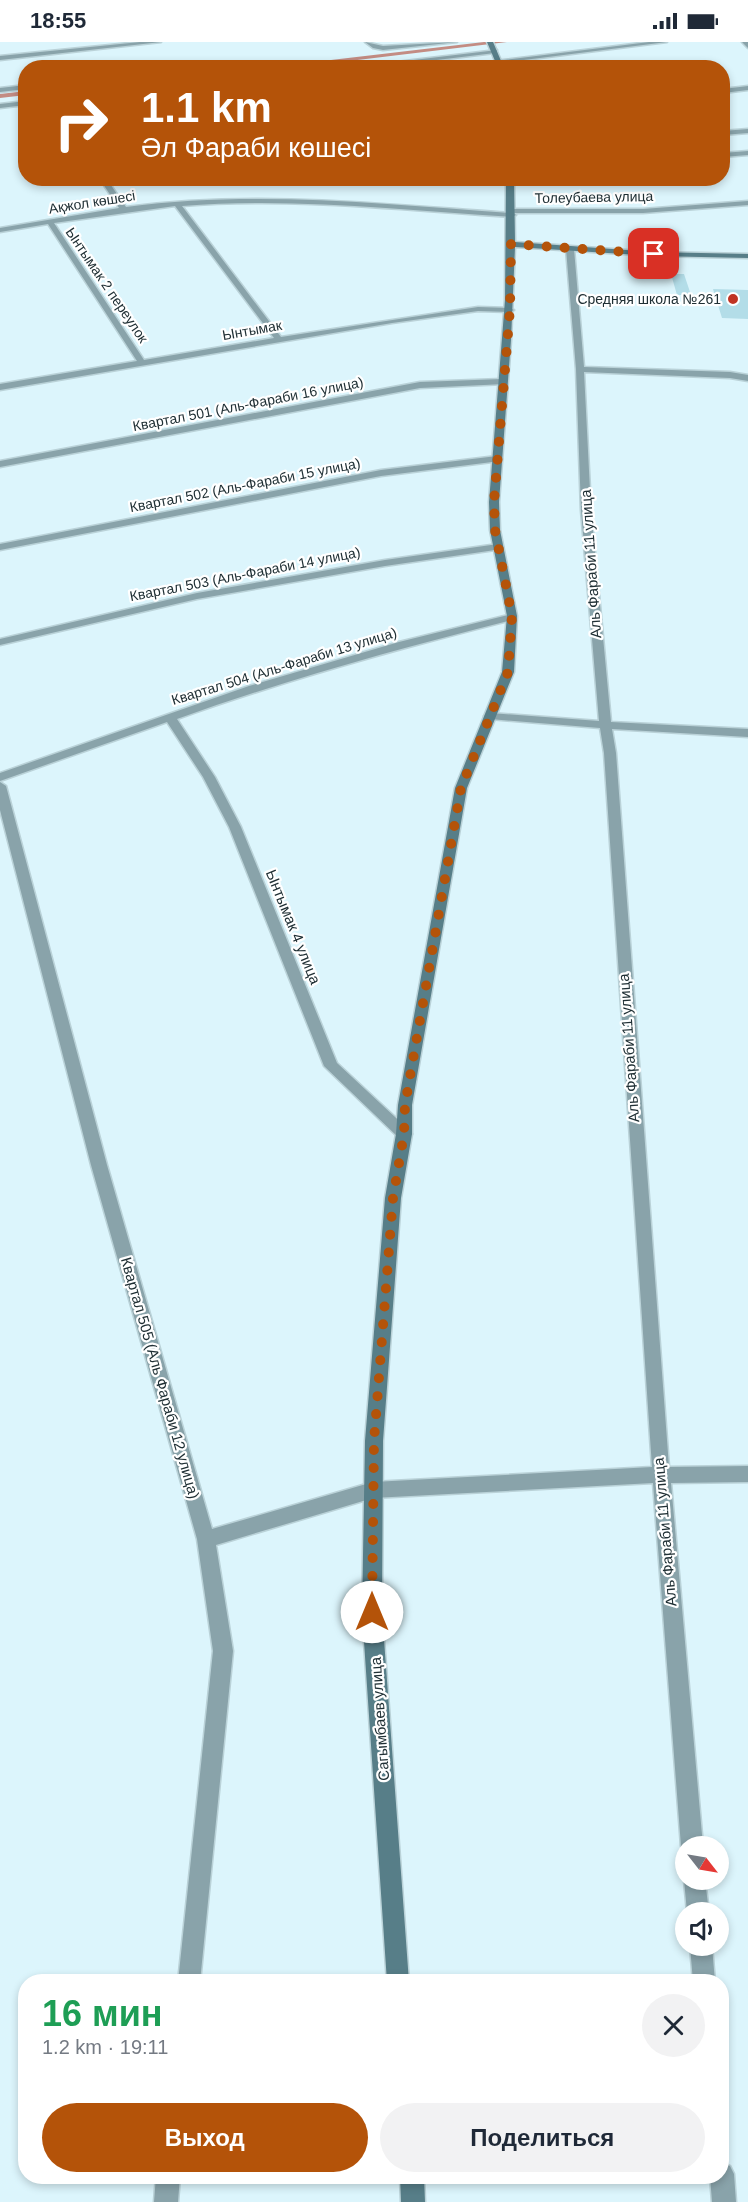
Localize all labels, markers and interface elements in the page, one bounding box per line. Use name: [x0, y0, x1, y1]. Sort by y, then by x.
text: 18:55: [30, 8, 86, 33]
icon: right: [42, 84, 120, 162]
text: 1.1 km: [141, 84, 272, 131]
text: Әл Фараби көшесі: [141, 133, 371, 163]
street label: Ақжол көшесі: [48, 187, 136, 217]
street label: Толеубаева улица: [535, 188, 654, 206]
street label: Ынтымак 2 переулок: [63, 224, 152, 346]
pin: [628, 228, 679, 279]
icon: arrive: [637, 237, 670, 270]
place label: Средняя школа №261: [577, 291, 721, 307]
marker: Средняя школа №261: [726, 292, 740, 306]
street label: Ынтымак: [221, 317, 284, 343]
street label: Квартал 501 (Аль-Фараби 16 улица): [131, 374, 365, 434]
street label: Квартал 502 (Аль-Фараби 15 улица): [128, 455, 362, 515]
street label: Аль Фараби 11 улица: [577, 488, 604, 639]
street label: Квартал 503 (Аль-Фараби 14 улица): [128, 544, 362, 604]
street label: Квартал 504 (Аль-Фараби 13 улица): [170, 624, 398, 708]
street label: Ынтымак 4 улица: [263, 867, 325, 987]
street label: Аль Фараби 11 улица: [615, 972, 642, 1123]
street label: Квартал 505 (Аль Фараби 12 улица): [118, 1255, 203, 1501]
street label: Аль Фараби 11 улица: [649, 1456, 679, 1607]
position arrow: [340, 1580, 404, 1644]
street label: Сагымбаев улица: [367, 1656, 392, 1782]
north arrow: [675, 1836, 729, 1890]
map controls: [675, 1836, 729, 1956]
button: sound: [675, 1902, 729, 1956]
text: 16 мин: [42, 1993, 163, 2034]
button: close: [642, 1994, 705, 2057]
text: 1.2 km · 19:11: [42, 2036, 168, 2058]
button: Выход: [42, 2103, 368, 2172]
button: Поделиться: [380, 2103, 705, 2172]

